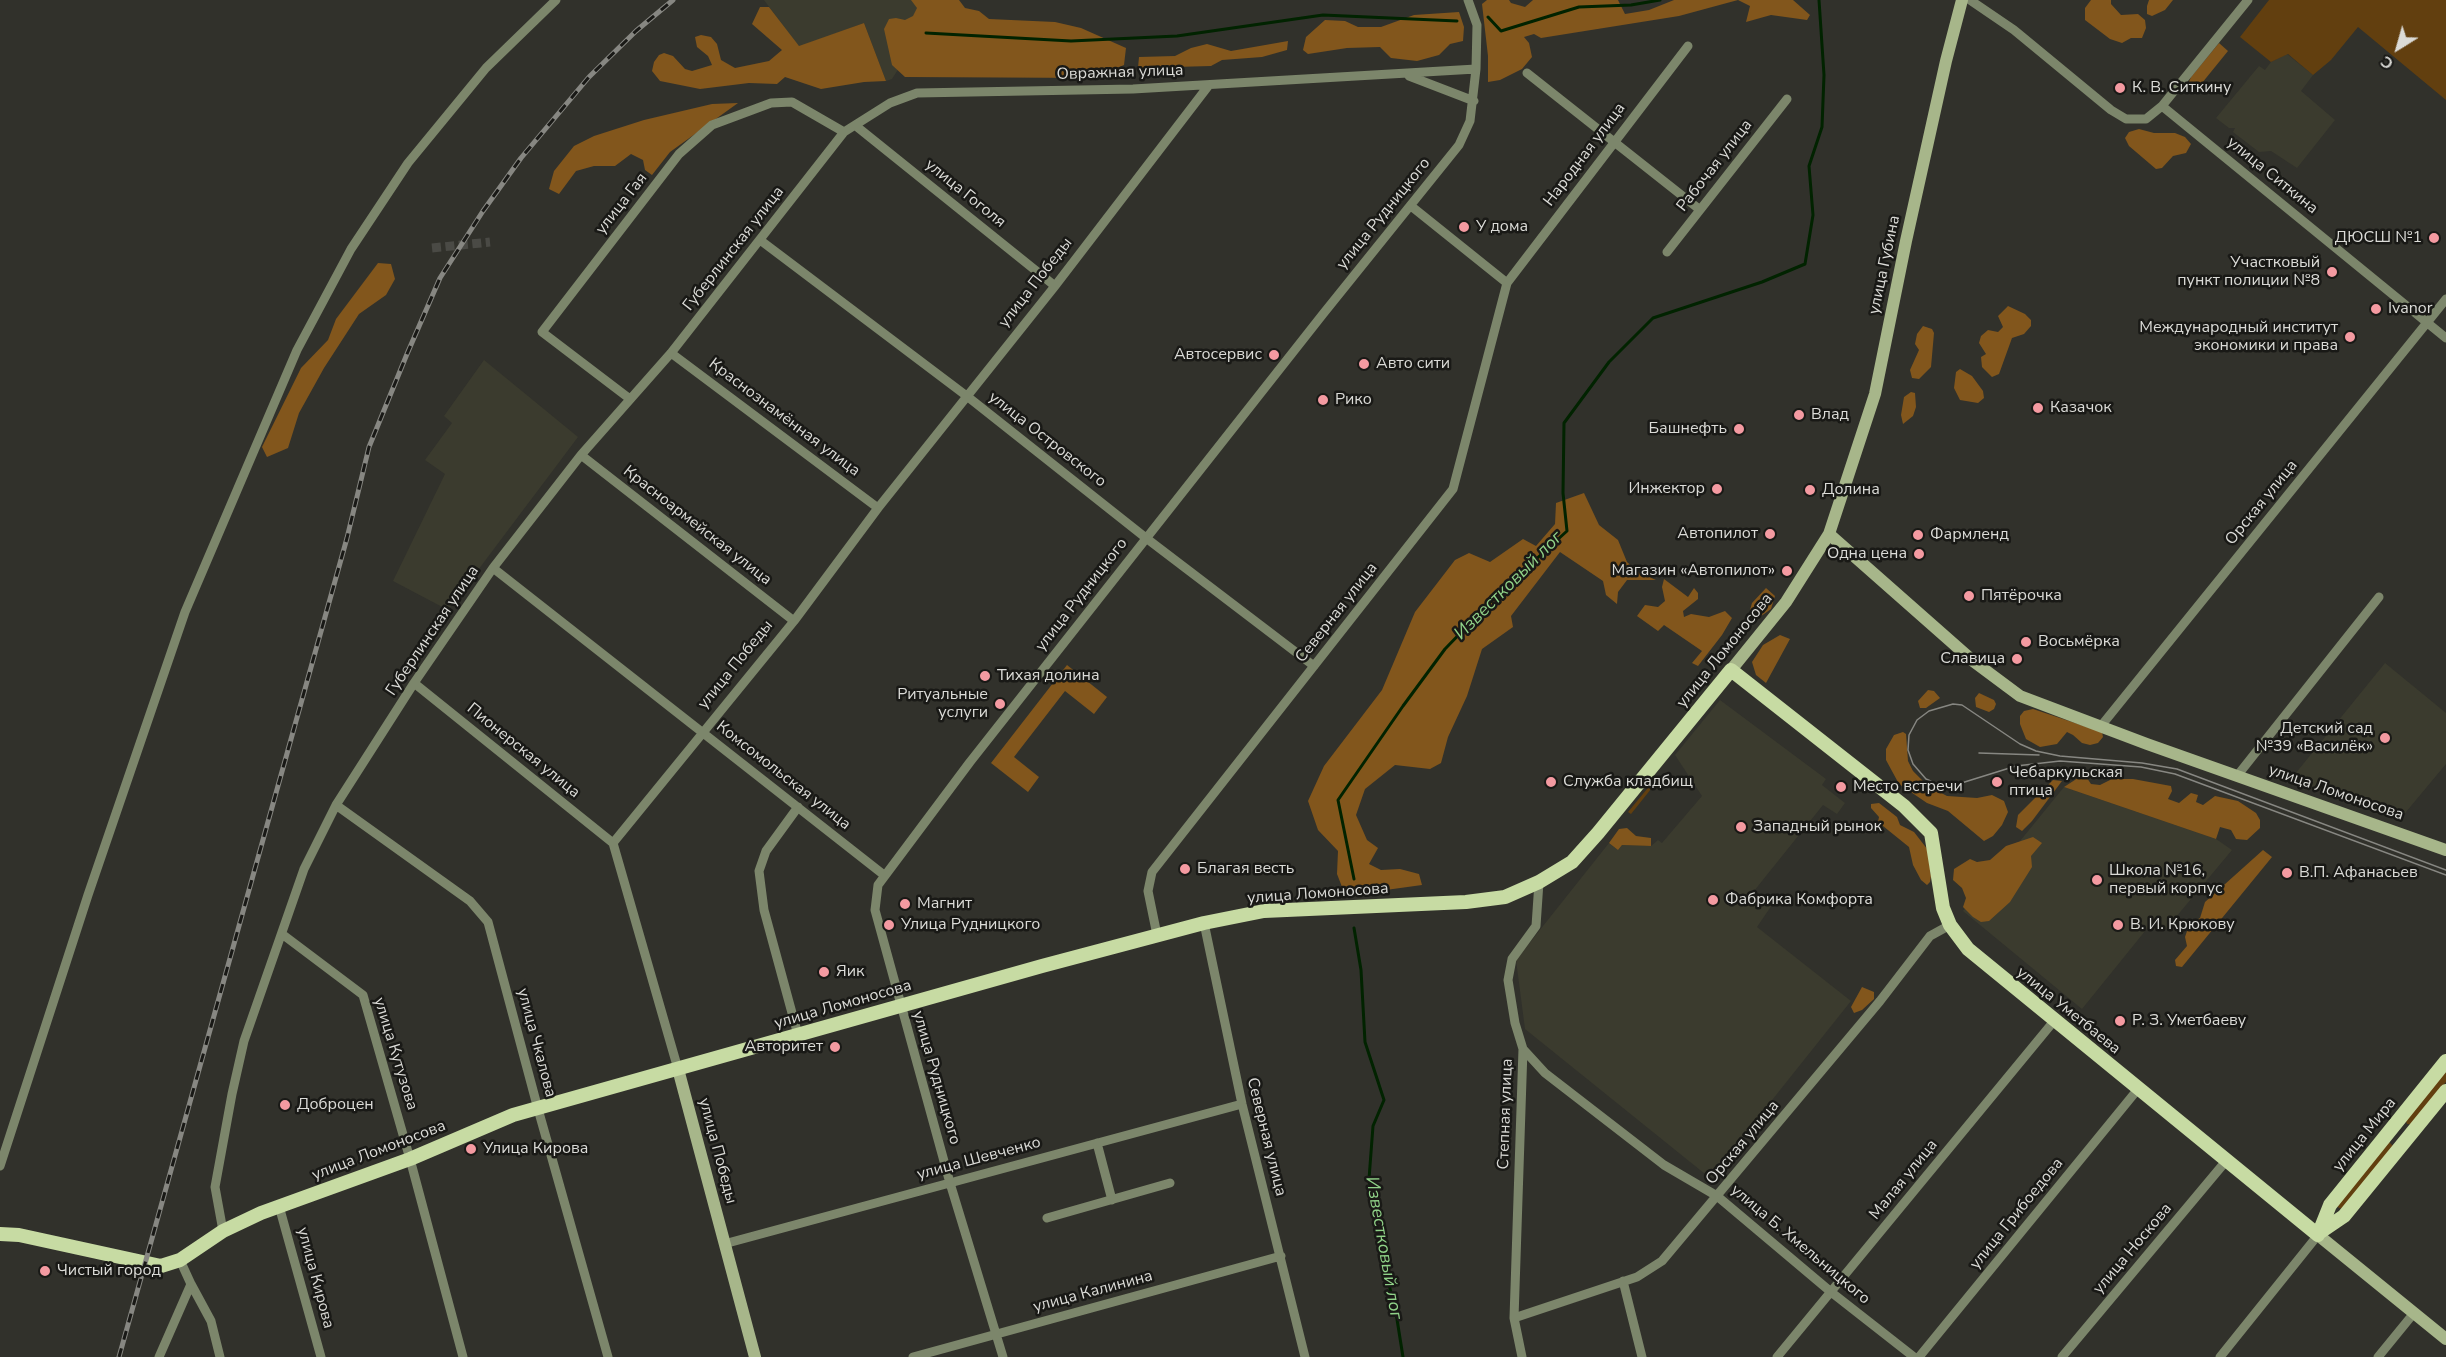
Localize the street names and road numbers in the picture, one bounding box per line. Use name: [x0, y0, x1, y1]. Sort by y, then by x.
street label: Овражная улица: [1056, 61, 1184, 85]
street label: Народная улица: [1540, 100, 1630, 210]
street label: Рабочая улица: [1673, 116, 1757, 216]
street label: улица Ситкина: [2223, 133, 2321, 219]
street label: улица Рудницкого: [1333, 154, 1435, 274]
street label: улица Гоголя: [921, 156, 1009, 232]
street label: улица Гая: [592, 170, 652, 238]
street label: Губерлинская улица: [679, 183, 789, 315]
street label: улица Губина: [1865, 214, 1905, 316]
street label: улица Победы: [995, 234, 1077, 332]
street label: Краснознамённая улица: [705, 355, 863, 481]
street label: улица Островского: [984, 388, 1110, 492]
street label: Орская улица: [2222, 457, 2302, 549]
street label: Красноармейская улица: [619, 462, 775, 590]
street label: улица Рудницкого: [1032, 535, 1132, 655]
street label: Северная улица: [1292, 559, 1382, 667]
street label: Губерлинская улица: [382, 562, 484, 700]
street label: улица Ломоносова: [1673, 590, 1777, 712]
street label: улица Победы: [694, 617, 778, 713]
street label: Пионерская улица: [463, 699, 583, 803]
street label: Комсомольская улица: [712, 717, 854, 835]
street label: улица Ломоносова: [2266, 761, 2406, 825]
street label: улица Ломоносова: [1247, 879, 1389, 909]
street label: улица Уметбаева: [2012, 963, 2124, 1059]
street label: улица Ломоносова: [772, 976, 914, 1034]
street label: улица Чкалова: [512, 986, 560, 1100]
street label: улица Кутузова: [369, 995, 421, 1113]
street label: улица Рудницкого: [908, 1009, 964, 1147]
street label: Степная улица: [1494, 1058, 1518, 1170]
street label: Северная улица: [1242, 1076, 1290, 1198]
street label: улица Мира: [2329, 1094, 2401, 1176]
street label: улица Победы: [694, 1096, 740, 1206]
street label: Орская улица: [1702, 1097, 1784, 1189]
street label: улица Ломоносова: [309, 1117, 449, 1185]
street label: улица Шевченко: [915, 1133, 1043, 1185]
street label: Малая улица: [1866, 1136, 1942, 1224]
street label: улица Грибоедова: [1966, 1154, 2068, 1274]
street label: улица Б. Хмельницкого: [1726, 1181, 1874, 1309]
street label: улица Носкова: [2090, 1200, 2176, 1298]
street label: улица Кирова: [292, 1225, 338, 1331]
street label: улица Калинина: [1031, 1267, 1155, 1317]

